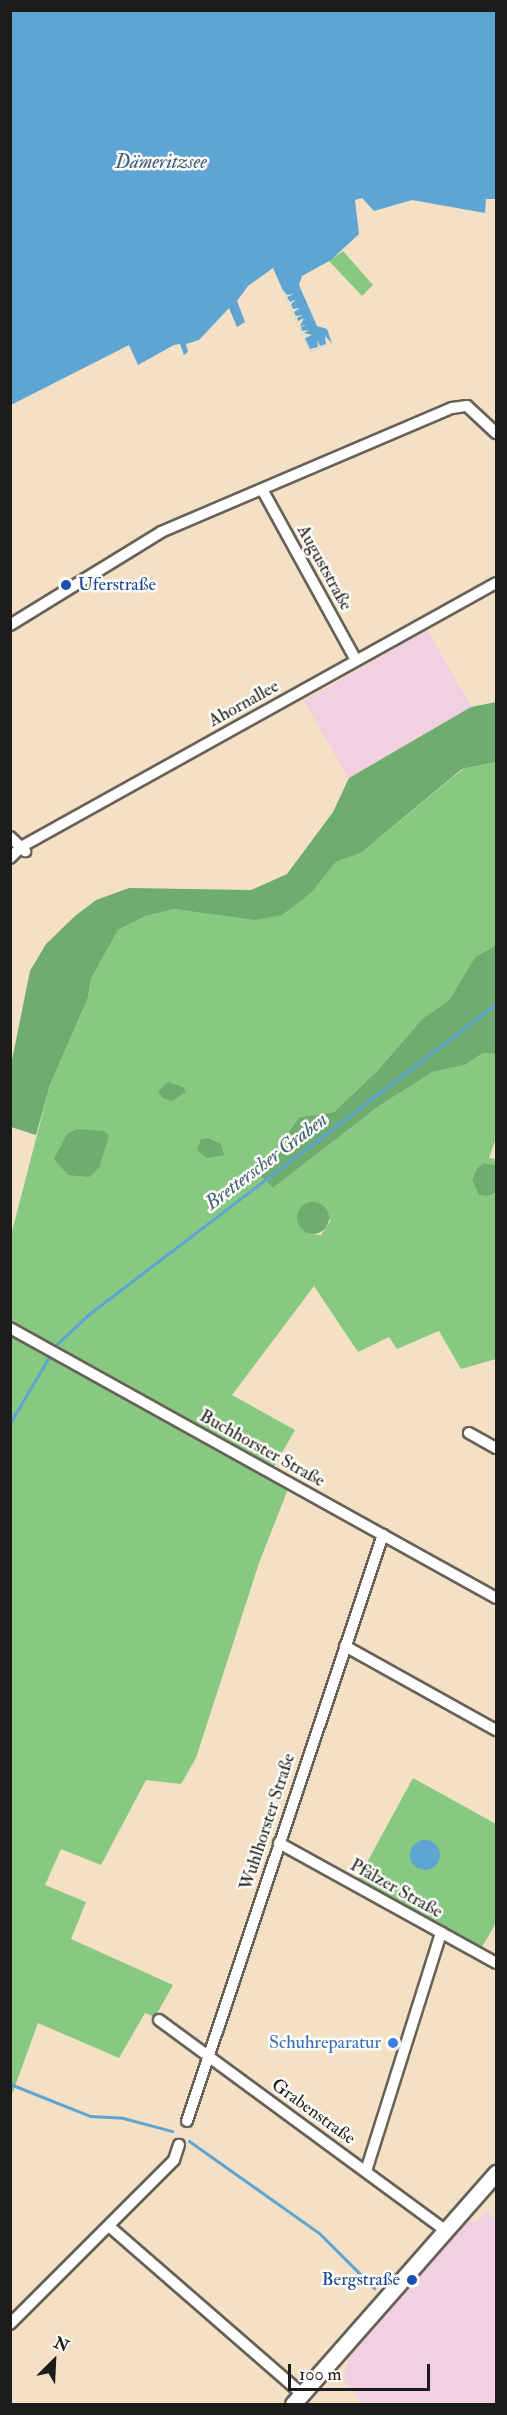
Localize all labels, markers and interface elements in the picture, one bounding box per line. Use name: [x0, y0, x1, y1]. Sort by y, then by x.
water label: Dämeritzsee: [115, 149, 207, 173]
street label: Auguststraße: [292, 522, 356, 614]
place label: Uferstraße: [78, 574, 156, 596]
marker: Uferstraße: [59, 578, 73, 592]
street label: Ahornallee: [205, 676, 283, 732]
water label: Bretterscher Graben: [200, 1107, 332, 1215]
street label: Buchhorster Straße: [196, 1406, 328, 1492]
street label: Wuhlhorster Straße: [236, 1751, 300, 1893]
street label: Pfälzer Straße: [346, 1855, 446, 1923]
place label: Schuhreparatur: [269, 2032, 381, 2054]
marker: Schuhreparatur: [386, 2036, 400, 2050]
street label: Grabenstraße: [267, 2074, 359, 2150]
place label: Bergstraße: [322, 2269, 400, 2291]
marker: Bergstraße: [405, 2273, 419, 2287]
north arrow: [24, 2331, 84, 2391]
text: N: [51, 2333, 72, 2357]
scale bar: [291, 2352, 434, 2390]
text: 100 m: [299, 2363, 342, 2386]

